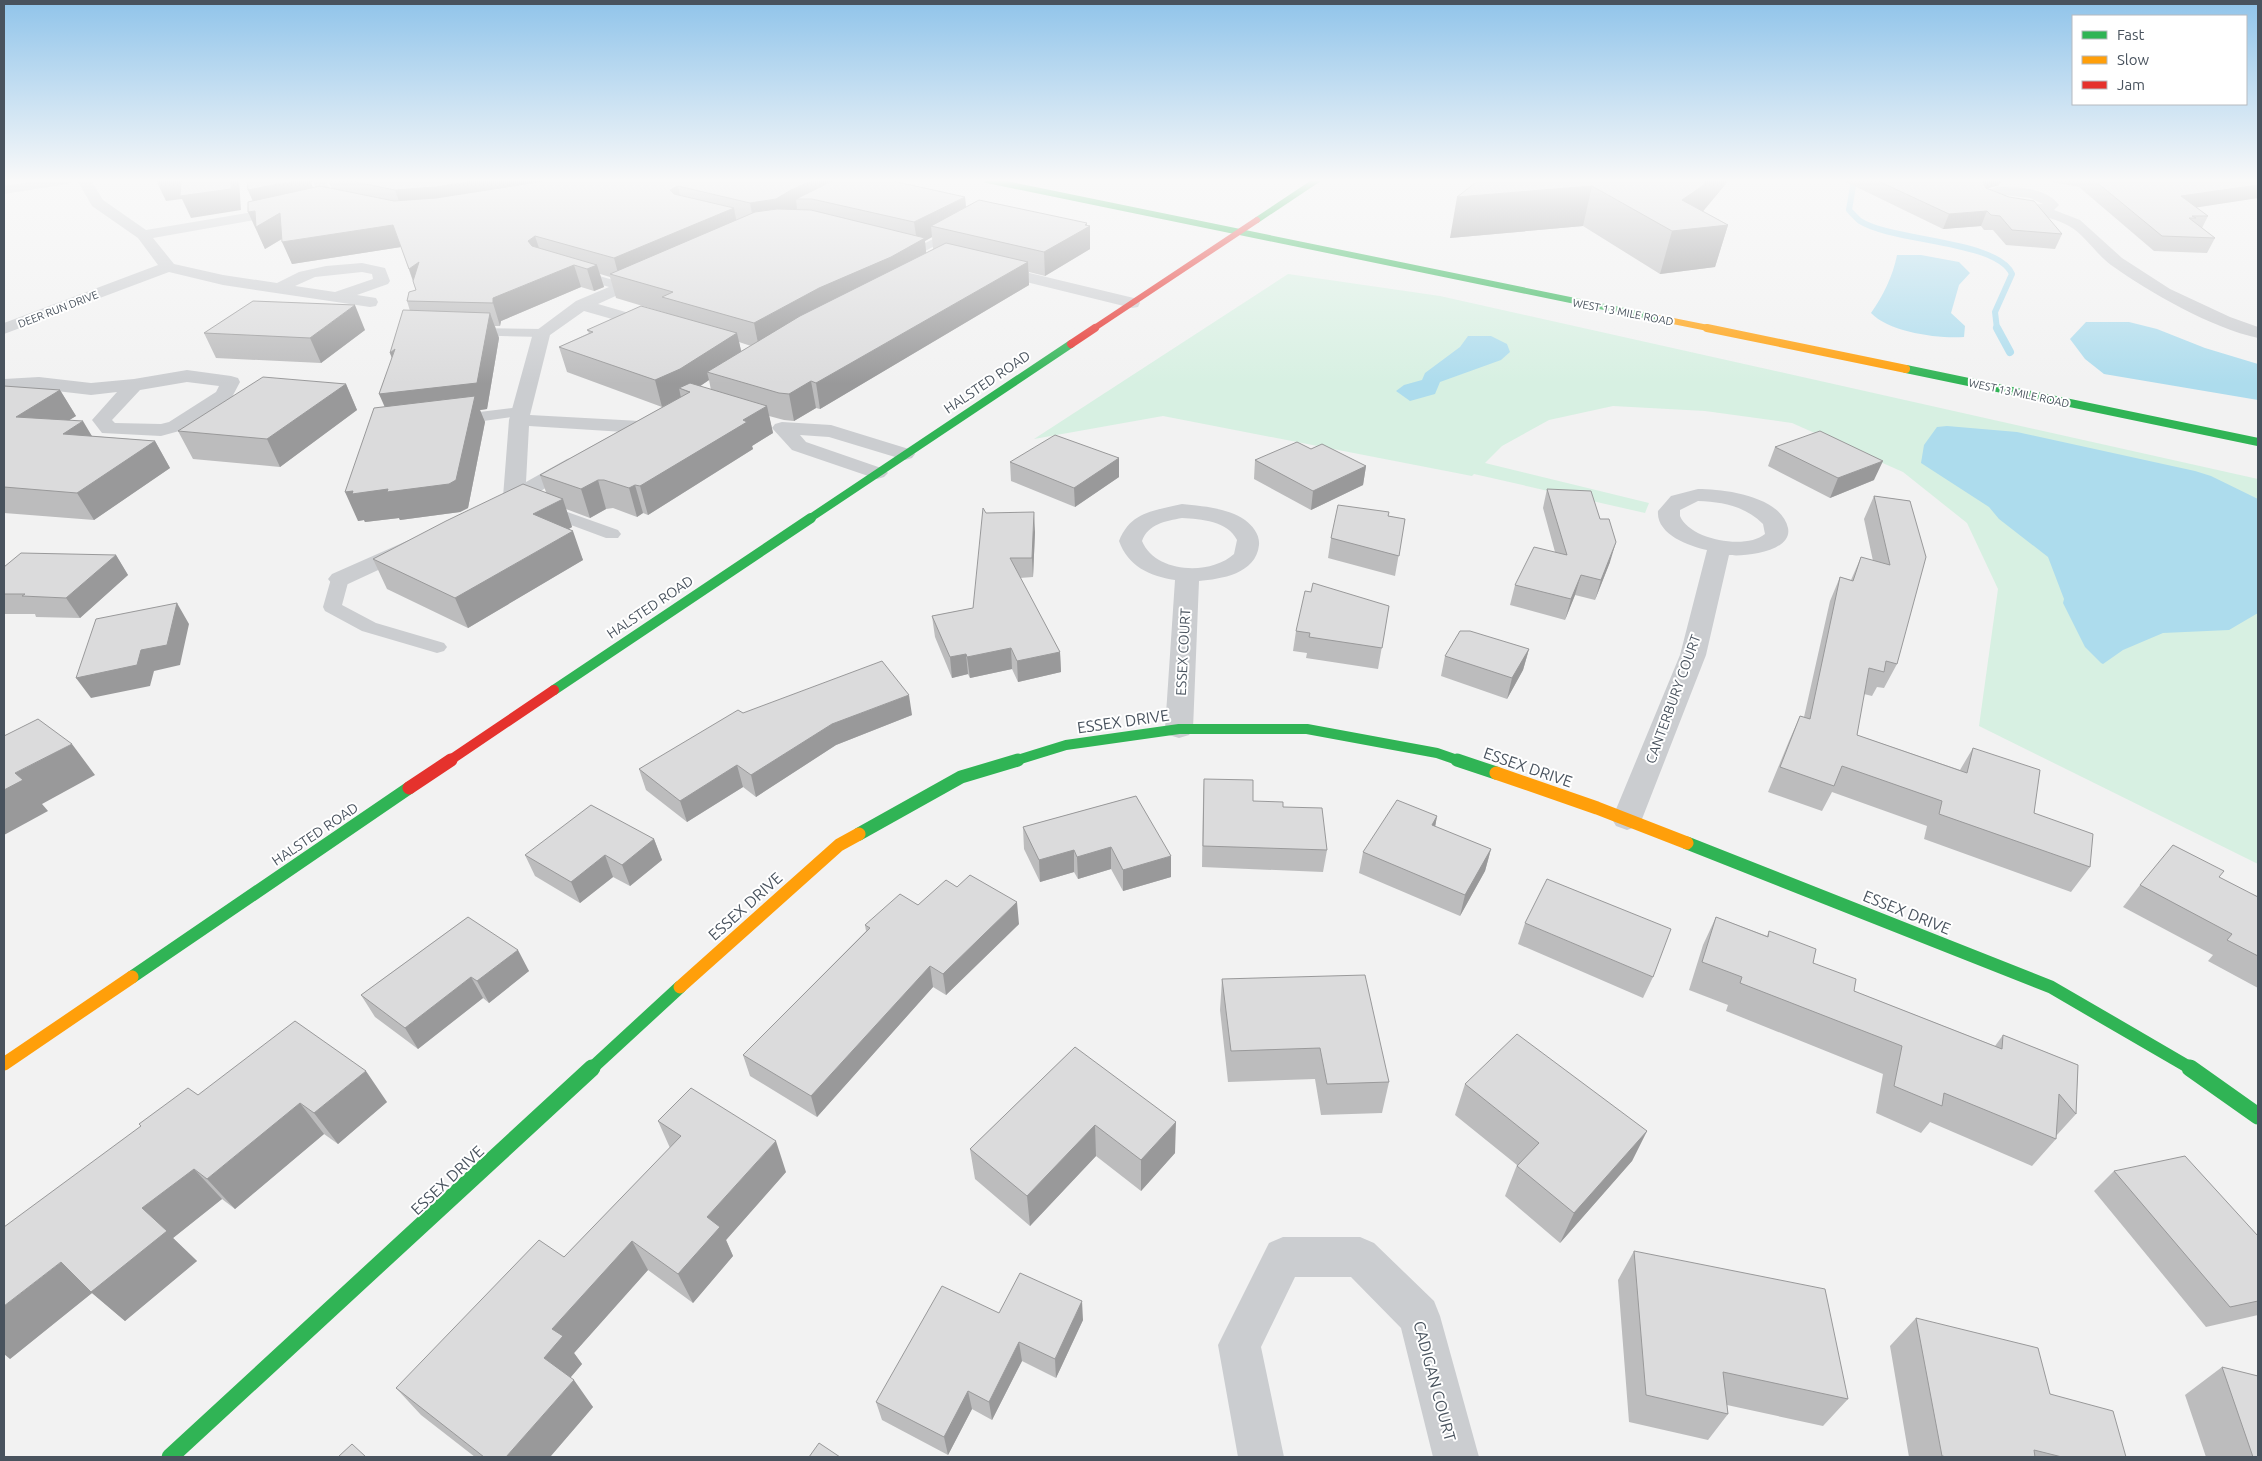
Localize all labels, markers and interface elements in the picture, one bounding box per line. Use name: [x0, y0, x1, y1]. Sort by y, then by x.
legend: [2072, 15, 2247, 105]
text: Fast: [2117, 26, 2145, 43]
text: Slow: [2117, 51, 2150, 68]
text: Jam: [2117, 76, 2145, 93]
street label: DEER RUN DRIVE: [16, 288, 100, 330]
street label: WEST 13 MILE ROAD: [1572, 296, 1675, 328]
street label: HALSTED ROAD: [941, 347, 1033, 417]
street label: WEST 13 MILE ROAD: [1968, 376, 2071, 410]
street label: HALSTED ROAD: [604, 572, 696, 642]
street label: ESSEX COURT: [1173, 608, 1193, 696]
street label: CANTERBURY COURT: [1642, 632, 1704, 766]
street label: ESSEX DRIVE: [1076, 706, 1170, 736]
street label: ESSEX DRIVE: [1481, 743, 1575, 791]
street label: HALSTED ROAD: [269, 799, 361, 869]
street label: ESSEX DRIVE: [704, 868, 786, 944]
street label: ESSEX DRIVE: [1861, 886, 1953, 938]
street label: ESSEX DRIVE: [407, 1142, 487, 1218]
street label: CADIGAN COURT: [1410, 1319, 1460, 1443]

